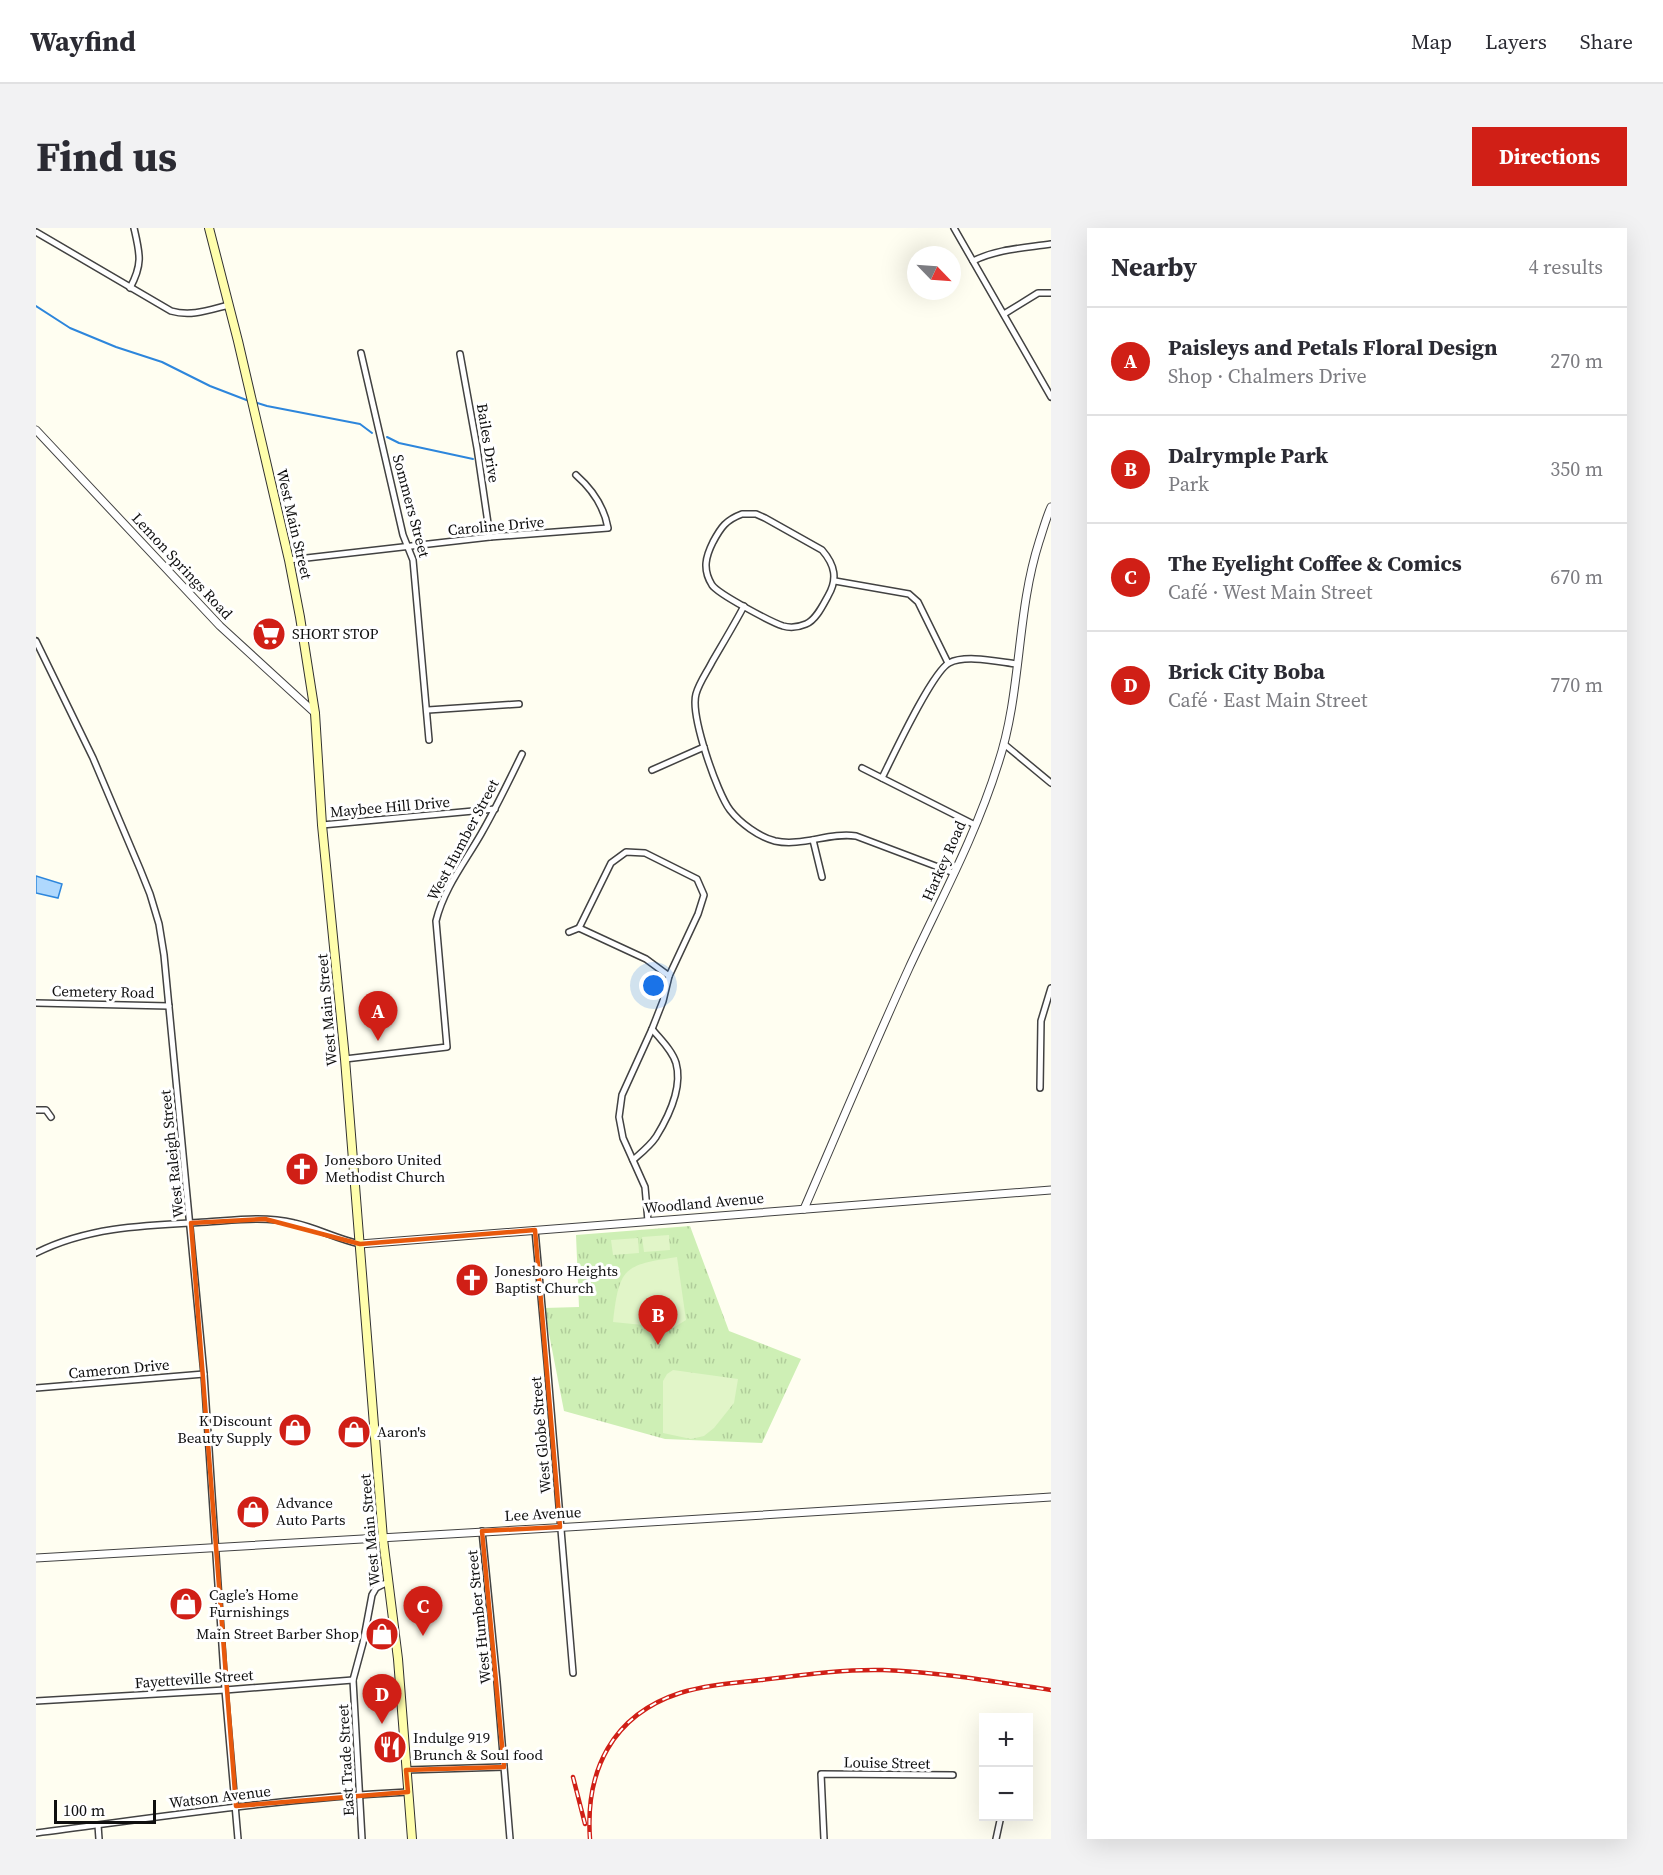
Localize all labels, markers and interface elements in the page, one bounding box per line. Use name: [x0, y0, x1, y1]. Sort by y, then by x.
text: Wayfind: [30, 22, 136, 60]
text: Map: [1411, 27, 1452, 56]
text: Layers: [1485, 27, 1547, 56]
text: Share: [1580, 27, 1633, 56]
text: Find us: [36, 127, 177, 185]
button: Directions: [1472, 127, 1627, 186]
north arrow: [907, 246, 961, 300]
text: Nearby: [1111, 249, 1197, 285]
text: 4 results: [1528, 253, 1603, 281]
text: Paisleys and Petals Floral Design: [1168, 332, 1497, 362]
text: A: [1124, 347, 1137, 375]
text: 270 m: [1550, 347, 1603, 375]
text: Shop · Chalmers Drive: [1168, 362, 1367, 390]
street label: Bailes Drive: [472, 402, 505, 484]
text: Dalrymple Park: [1168, 440, 1328, 470]
street label: Sommers Street: [388, 452, 435, 560]
text: B: [1124, 455, 1137, 483]
text: 350 m: [1550, 455, 1603, 483]
street label: West Main Street: [272, 467, 317, 581]
text: Park: [1168, 470, 1209, 498]
street label: Lemon Springs Road: [127, 508, 238, 624]
street label: Caroline Drive: [447, 511, 545, 540]
text: The Eyelight Coffee & Comics: [1168, 548, 1462, 578]
text: C: [1124, 563, 1137, 591]
text: 670 m: [1550, 563, 1603, 591]
text: Café · West Main Street: [1168, 578, 1373, 606]
supermarket icon: SHORT STOP: [251, 616, 287, 652]
place label: SHORT STOP: [292, 623, 378, 644]
text: Brick City Boba: [1168, 656, 1325, 686]
text: D: [1123, 671, 1138, 699]
text: 770 m: [1550, 671, 1603, 699]
text: Café · East Main Street: [1168, 686, 1367, 714]
street label: West Humber Street: [422, 775, 503, 904]
street label: Maybee Hill Drive: [329, 791, 451, 822]
street label: Harkey Road: [916, 817, 971, 904]
street label: West Main Street: [311, 953, 342, 1067]
your location: [639, 971, 668, 1000]
street label: Cemetery Road: [52, 980, 155, 1003]
pin: A: [358, 992, 398, 1041]
street label: West Raleigh Street: [154, 1089, 189, 1219]
place label: Jonesboro United Methodist Church: [324, 1149, 445, 1187]
church icon: Jonesboro United Methodist Church: [284, 1151, 320, 1187]
street label: Woodland Avenue: [643, 1187, 765, 1218]
place label: Jonesboro Heights Baptist Church: [494, 1260, 618, 1298]
church icon: Jonesboro Heights Baptist Church: [454, 1262, 490, 1298]
pin: B: [638, 1296, 678, 1345]
street label: Cameron Drive: [68, 1354, 171, 1383]
street label: West Globe Street: [525, 1376, 556, 1494]
place label: K Discount Beauty Supply: [177, 1410, 272, 1448]
shop icon: K Discount Beauty Supply: [277, 1412, 313, 1448]
shop icon: Aaron's: [336, 1414, 372, 1450]
place label: Aaron's: [377, 1421, 426, 1442]
street label: West Main Street: [354, 1473, 385, 1587]
place label: Advance Auto Parts: [276, 1492, 345, 1530]
shop icon: Advance Auto Parts: [235, 1494, 271, 1530]
street label: Lee Avenue: [504, 1501, 582, 1526]
street label: West Humber Street: [461, 1549, 496, 1685]
place label: Cagle’s Home Furnishings: [209, 1584, 299, 1622]
shop icon: Cagle’s Home Furnishings: [168, 1586, 204, 1622]
pin: C: [404, 1586, 442, 1636]
shop icon: Main Street Barber Shop: [364, 1616, 400, 1652]
place label: Main Street Barber Shop: [196, 1623, 359, 1644]
street label: Fayetteville Street: [134, 1664, 254, 1693]
pin: D: [362, 1674, 402, 1724]
street label: East Trade Street: [332, 1703, 359, 1817]
map controls: [979, 1713, 1033, 1821]
button: +: [979, 1713, 1033, 1767]
place label: Indulge 919 Brunch & Soul food: [413, 1727, 544, 1765]
restaurant icon: Indulge 919 Brunch & Soul food: [372, 1729, 408, 1765]
street label: Louise Street: [843, 1751, 931, 1774]
button: −: [979, 1767, 1033, 1821]
street label: Watson Avenue: [168, 1780, 272, 1813]
scale bar: [54, 1797, 156, 1824]
text: 100 m: [63, 1799, 105, 1821]

